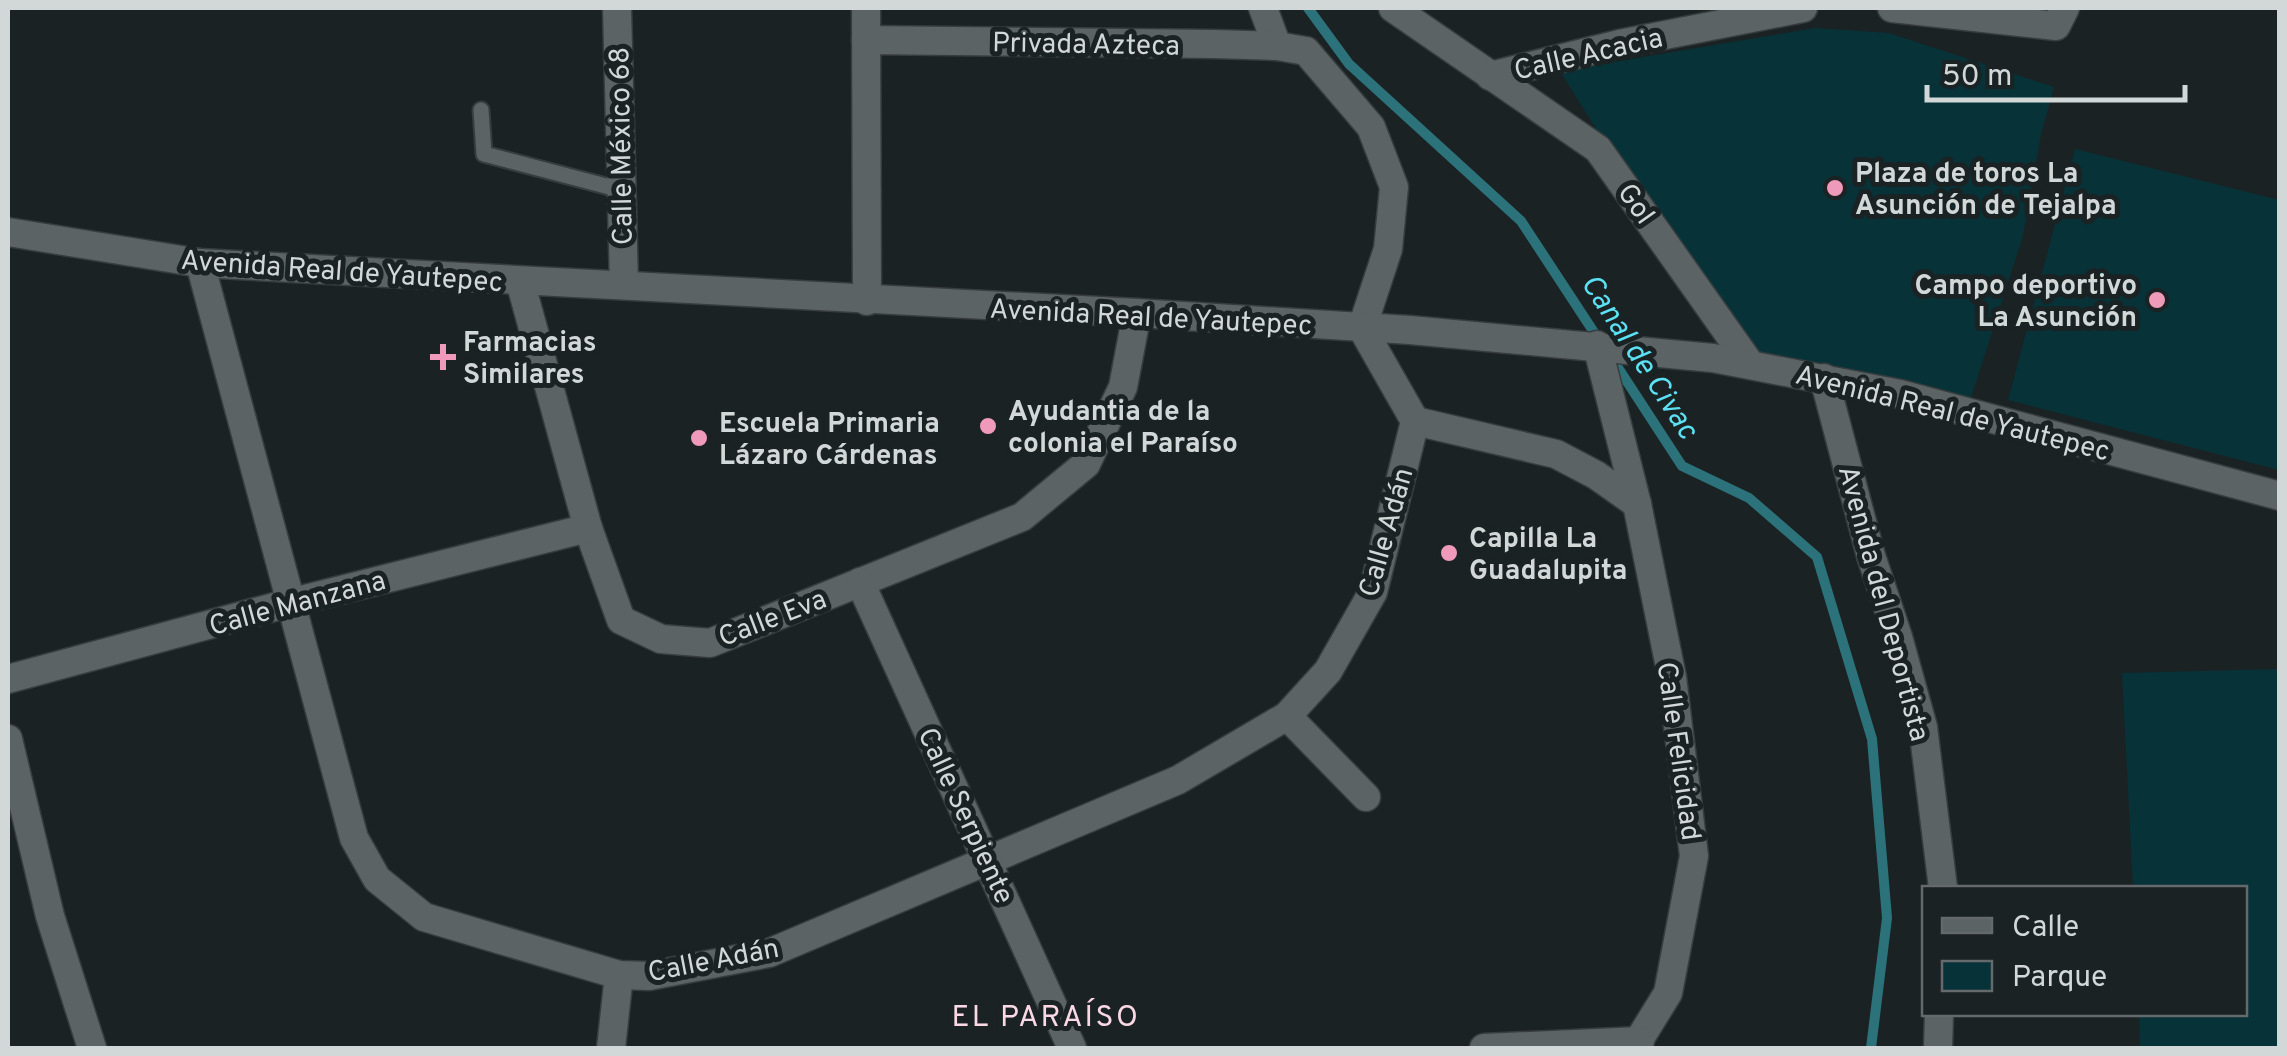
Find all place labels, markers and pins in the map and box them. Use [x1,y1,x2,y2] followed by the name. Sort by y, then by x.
[1855,157,2117,225] place label: Plaza de toros La Asunción de Tejalpa
[1824,177,1846,199] marker: Plaza de toros La Asunción de Tejalpa
[1914,269,2137,337] place label: Campo deportivo La Asunción
[2146,289,2168,311] marker: Campo deportivo La Asunción
[463,326,597,394] place label: Farmacias Similares
[432,346,454,368] marker: Farmacias Similares
[1008,395,1238,463] place label: Ayudantia de la colonia el Paraíso
[719,407,940,475] place label: Escuela Primaria Lázaro Cárdenas
[977,415,999,437] marker: Ayudantia de la colonia el Paraíso
[688,427,710,449] marker: Escuela Primaria Lázaro Cárdenas
[1469,522,1627,590] place label: Capilla La Guadalupita
[1438,542,1460,564] marker: Capilla La Guadalupita

